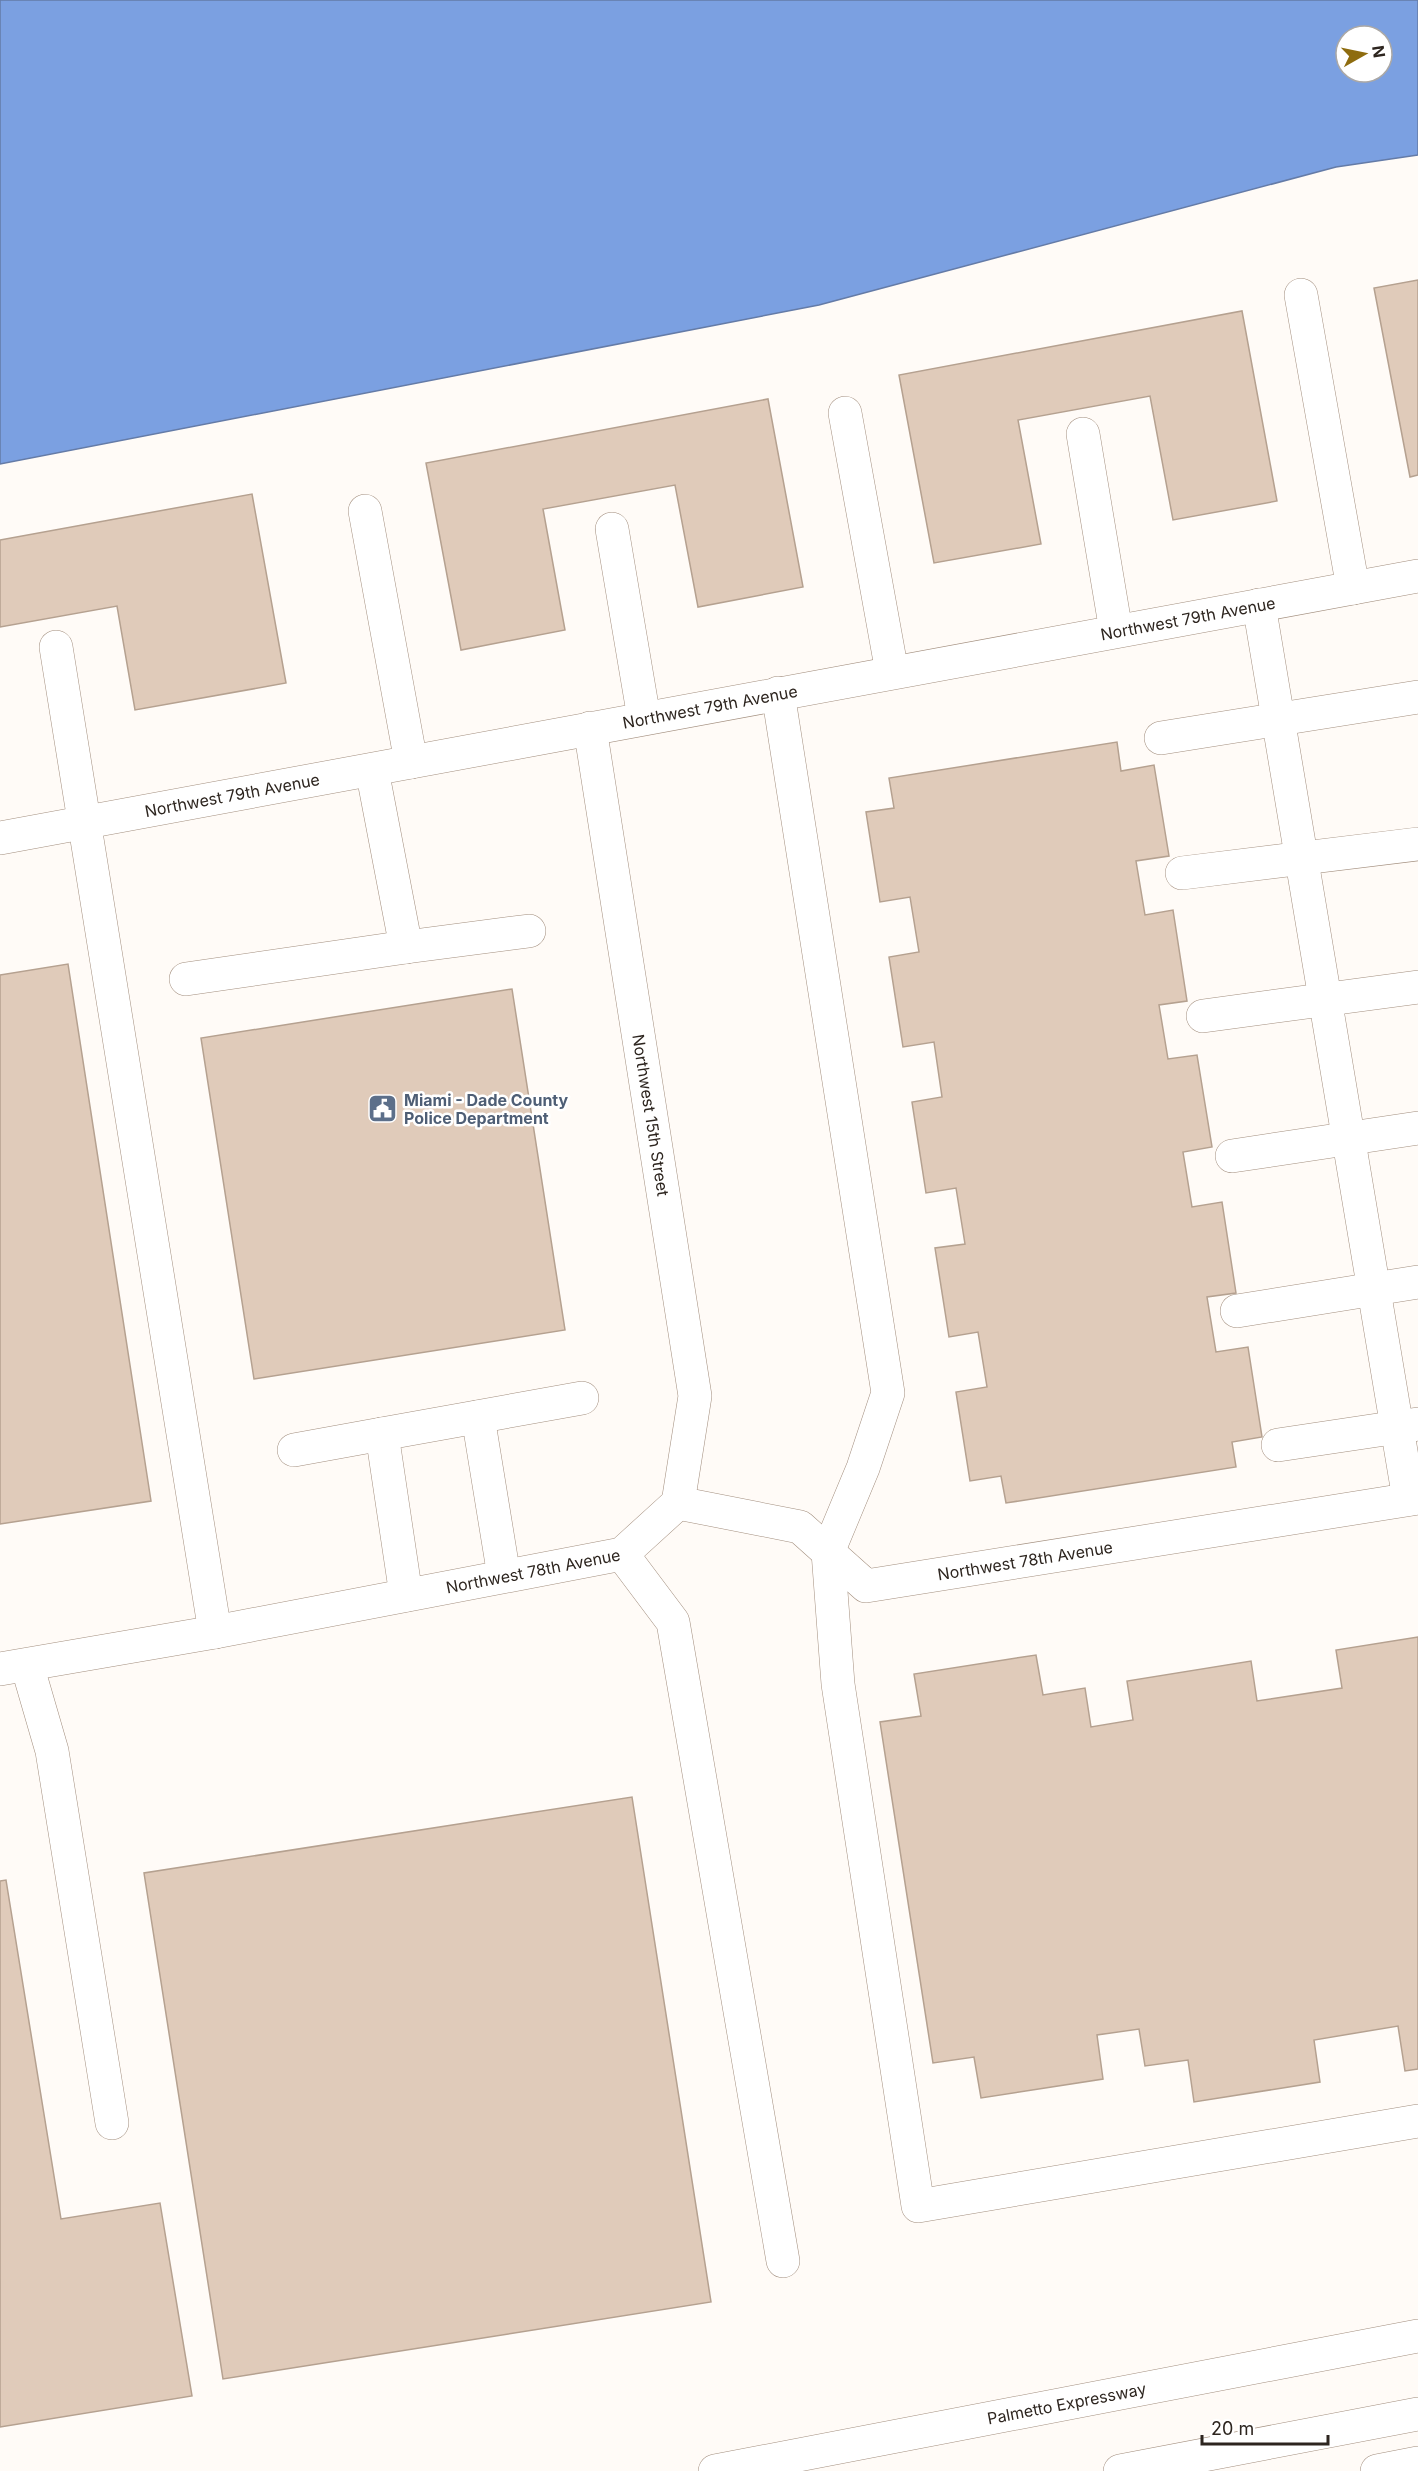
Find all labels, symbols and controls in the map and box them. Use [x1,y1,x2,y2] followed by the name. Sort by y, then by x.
[1334,24,1394,84] north arrow
[1368,44,1390,59] text: N
[1099,593,1277,644] street label: Northwest 79th Avenue
[621,681,799,733] street label: Northwest 79th Avenue
[143,769,321,821] street label: Northwest 79th Avenue
[628,1033,673,1198] street label: Northwest 15th Street
[404,1090,569,1128] place label: Miami - Dade County Police Department
[367,1093,399,1125] public building icon: Miami - Dade County Police Department
[936,1537,1114,1584] street label: Northwest 78th Avenue
[444,1545,622,1598] street label: Northwest 78th Avenue
[985,2378,1148,2429] street label: Palmetto Expressway
[1202,2408,1328,2446] scale bar
[1211,2418,1254,2439] text: 20 m

